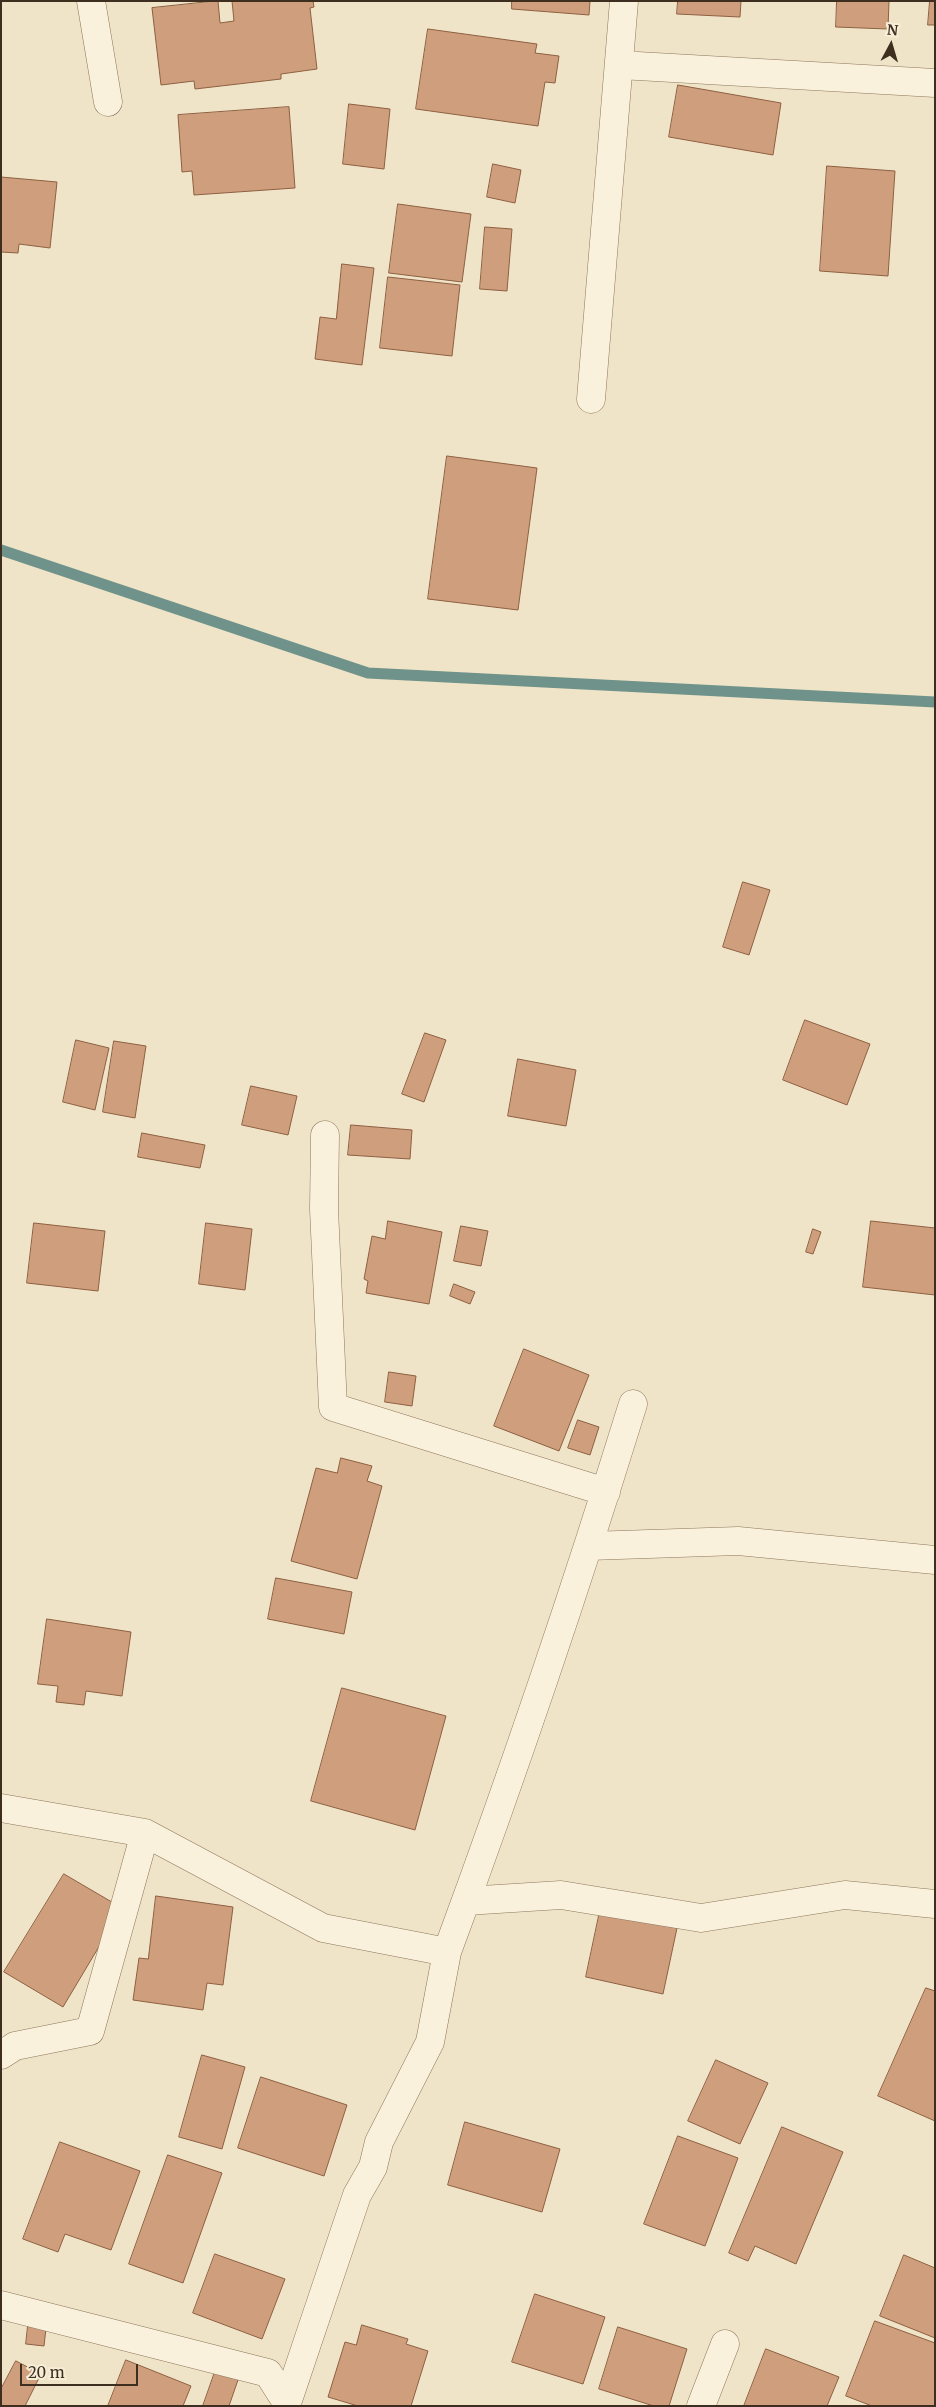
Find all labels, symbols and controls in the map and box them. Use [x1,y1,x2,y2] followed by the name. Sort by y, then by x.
[866,20,916,70] north arrow
[886,21,899,40] text: N
[22,2354,140,2386] scale bar
[28,2363,65,2382] text: 20 m

